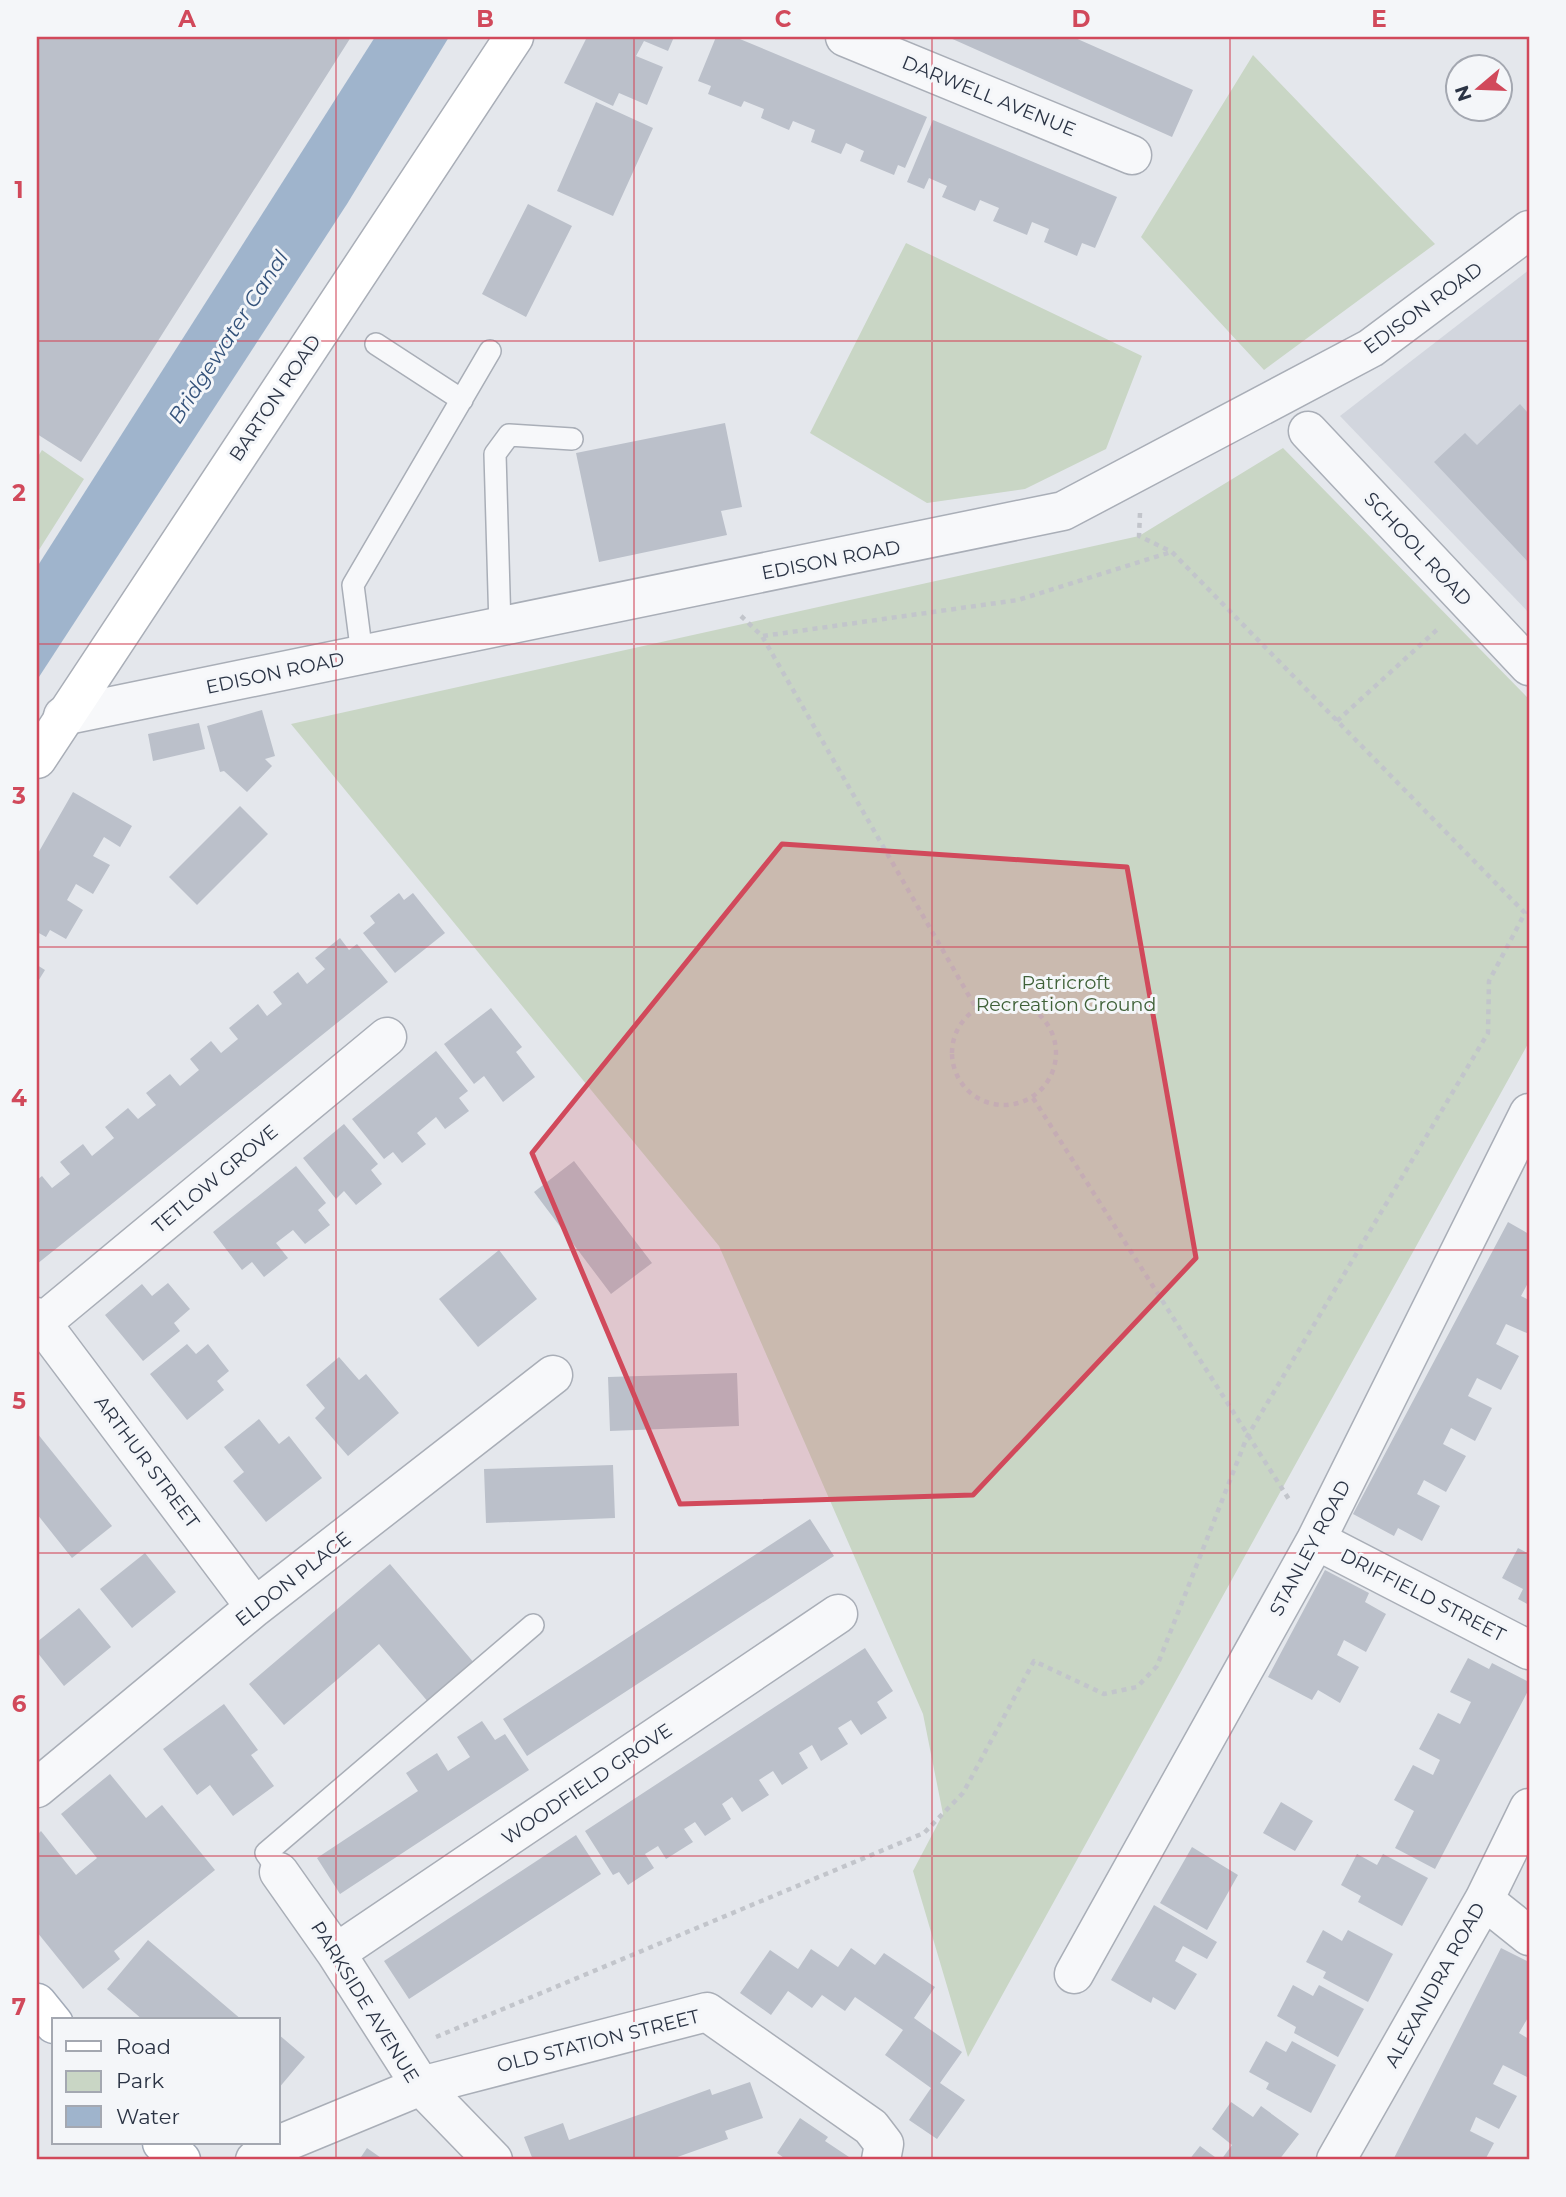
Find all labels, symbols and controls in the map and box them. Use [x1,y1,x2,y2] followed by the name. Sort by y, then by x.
[177,5,196,33] text: A
[476,5,494,33] text: B
[775,5,792,33] text: C
[1072,5,1091,33] text: D
[1371,5,1387,33] text: E
[899,51,1079,141] street label: DARWELL AVENUE
[1444,52,1514,122] north arrow
[1450,82,1477,104] text: N
[14,176,24,204] text: 1
[163,246,293,428] water label: Bridgewater Canal
[1359,257,1487,359] street label: EDISON ROAD
[224,331,326,465] street label: BARTON ROAD
[12,479,26,507] text: 2
[1359,487,1477,611] street label: SCHOOL ROAD
[760,535,902,585] street label: EDISON ROAD
[204,647,346,699] street label: EDISON ROAD
[11,782,26,810] text: 3
[976,971,1156,1016] park label: Patricroft Recreation Ground
[11,1084,27,1112] text: 4
[148,1120,282,1238] street label: TETLOW GROVE
[12,1387,26,1415] text: 5
[90,1391,204,1533] street label: ARTHUR STREET
[1265,1476,1355,1620] street label: STANLEY ROAD
[231,1527,355,1631] street label: ELDON PLACE
[1337,1543,1509,1647] street label: DRIFFIELD STREET
[12,1690,27,1718] text: 6
[498,1718,676,1850] street label: WOODFIELD GROVE
[1380,1898,1490,2072] street label: ALEXANDRA ROAD
[306,1917,424,2087] street label: PARKSIDE AVENUE
[12,1993,26,2021] text: 7
[494,2005,702,2077] street label: OLD STATION STREET
[52,2018,280,2144] legend
[116,2034,171,2059] text: Road
[116,2068,164,2093] text: Park
[116,2104,180,2129] text: Water

